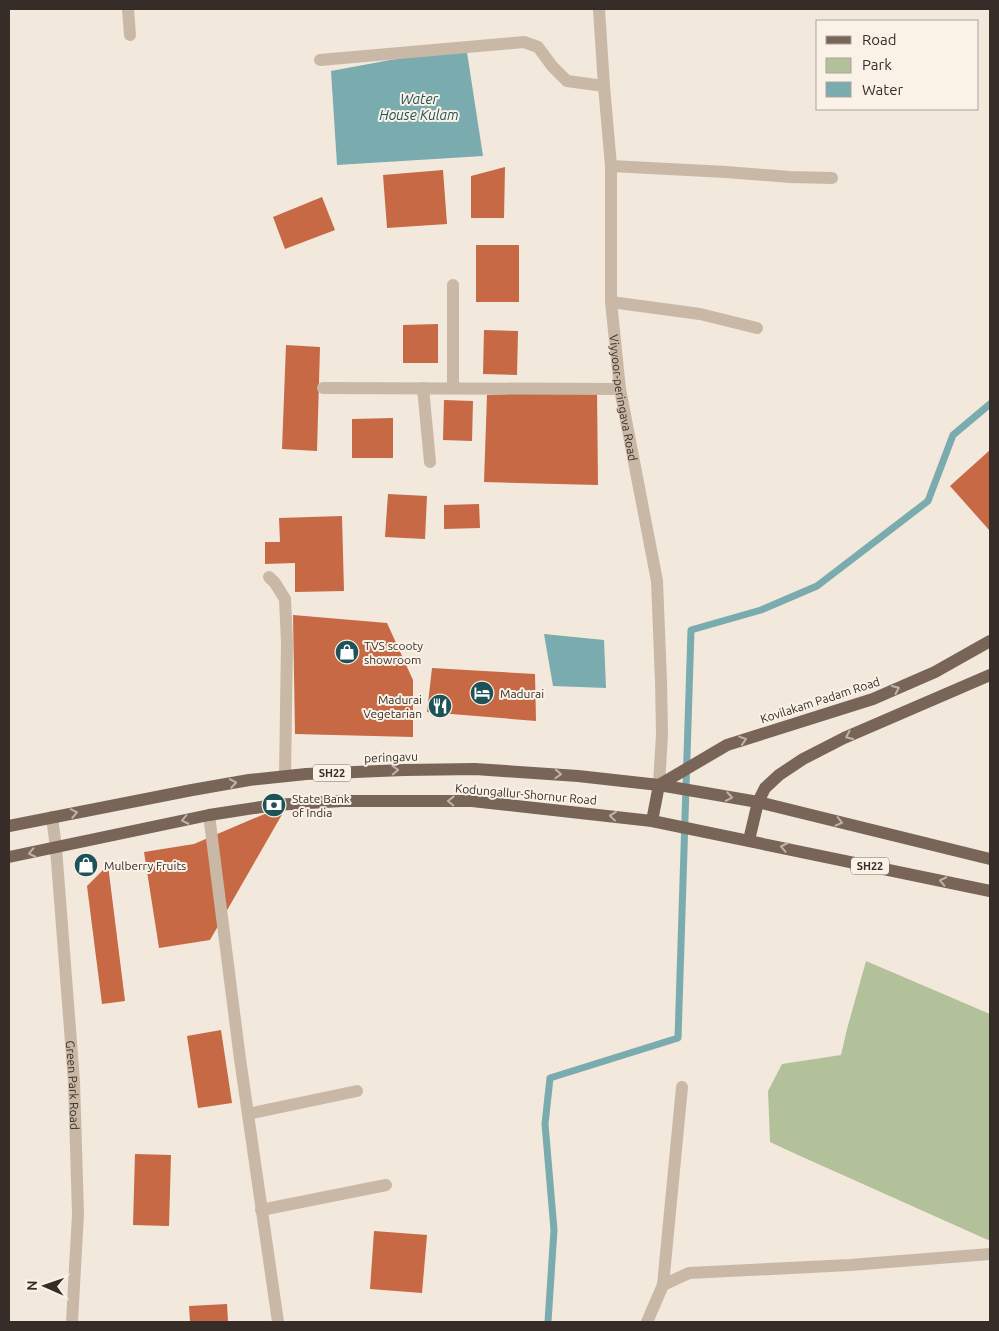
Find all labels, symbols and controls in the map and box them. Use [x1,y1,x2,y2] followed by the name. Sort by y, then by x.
[816,20,979,110] legend
[862,31,897,48] text: Road
[862,56,892,73] text: Park
[862,81,903,98] text: Water
[379,91,459,123] water label: Water House Kulam
[608,334,640,462] street label: Viyyoor-peringava Road
[334,639,360,665] shop icon: TVS scooty showroom
[364,639,423,666] place label: TVS scooty showroom
[759,675,881,725] street label: Kovilakam Padam Road
[469,680,495,706] hotel icon: Madurai
[891,684,900,695] one-way arrow
[500,687,544,700] place label: Madurai
[363,693,422,720] place label: Madurai Vegetarian
[427,693,453,719] restaurant icon: Madurai Vegetarian
[845,729,854,740] one-way arrow
[738,736,746,746] one-way arrow
[364,750,418,764] street label: peringavu
[313,764,351,781] road number: SH22
[392,765,399,775] one-way arrow
[554,769,562,780] one-way arrow
[229,778,238,788] one-way arrow
[455,781,597,807] street label: Kodungallur-Shornur Road
[261,792,287,818] bank icon: State Bank of India
[292,792,350,819] place label: State Bank of India
[725,792,733,802] one-way arrow
[447,795,455,806] one-way arrow
[69,808,78,819] one-way arrow
[608,811,616,822] one-way arrow
[181,814,189,825] one-way arrow
[835,816,844,827] one-way arrow
[779,842,788,853] one-way arrow
[28,847,37,857] one-way arrow
[73,852,99,878] shop icon: Mulberry Fruits
[851,858,889,874] road number: SH22
[104,859,186,872] place label: Mulberry Fruits
[938,876,947,887] one-way arrow
[64,1040,82,1130] street label: Green Park Road
[20,1261,70,1311] north arrow
[24,1280,40,1291] text: N

